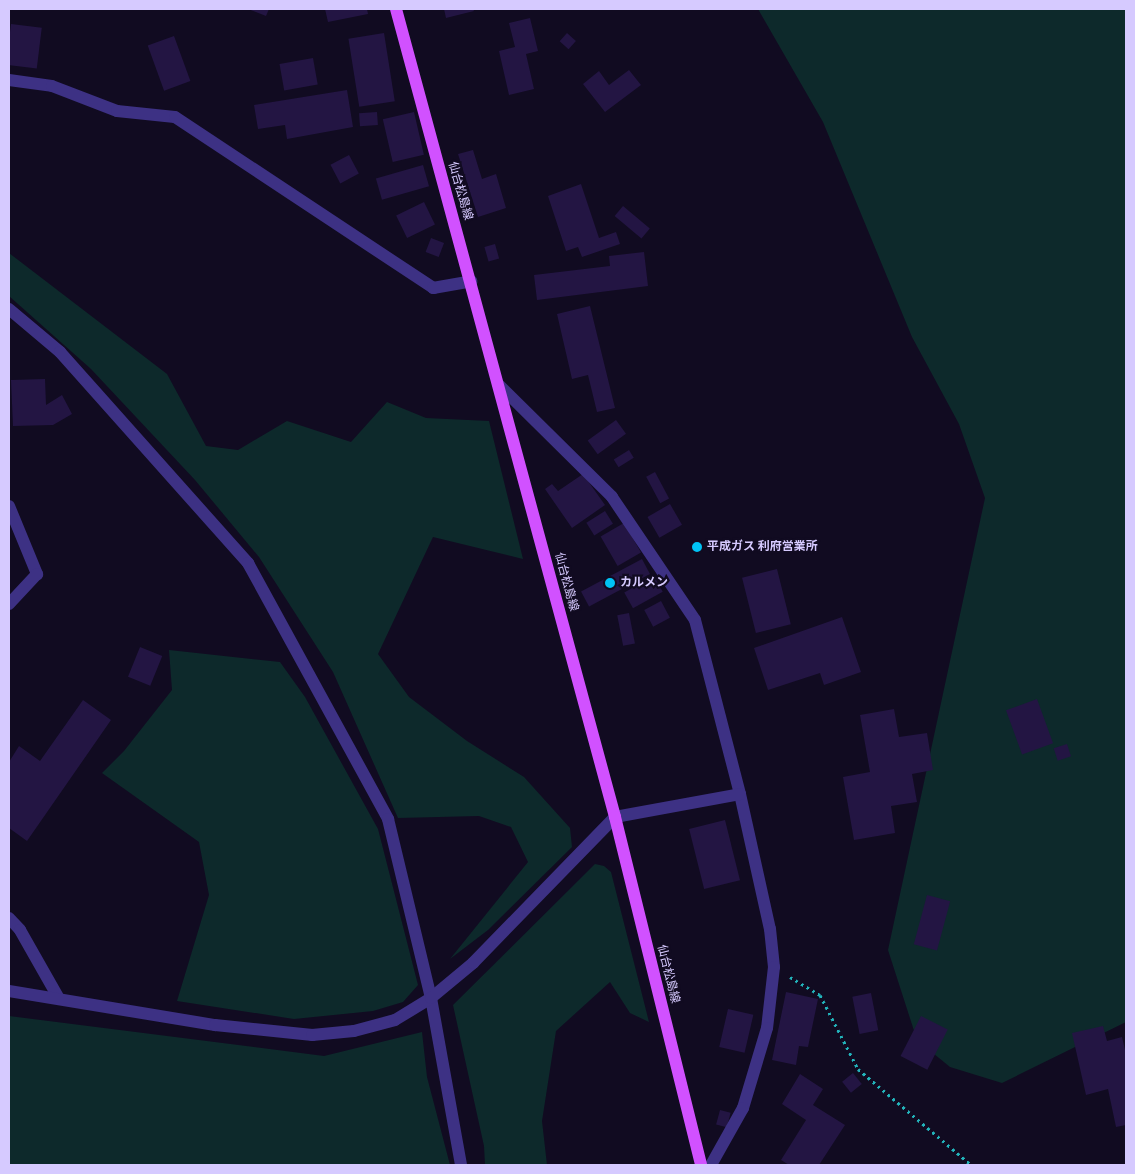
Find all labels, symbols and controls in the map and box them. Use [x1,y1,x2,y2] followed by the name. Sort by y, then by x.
[445,160,475,222] street label: 仙台松島線
[707,540,818,554] place label: 平成ガス 利府営業所
[691,541,703,553] marker: 平成ガス 利府営業所
[551,551,581,613] street label: 仙台松島線
[620,576,668,590] place label: カルメン
[604,577,616,589] marker: カルメン
[654,943,682,1005] street label: 仙台松島線

